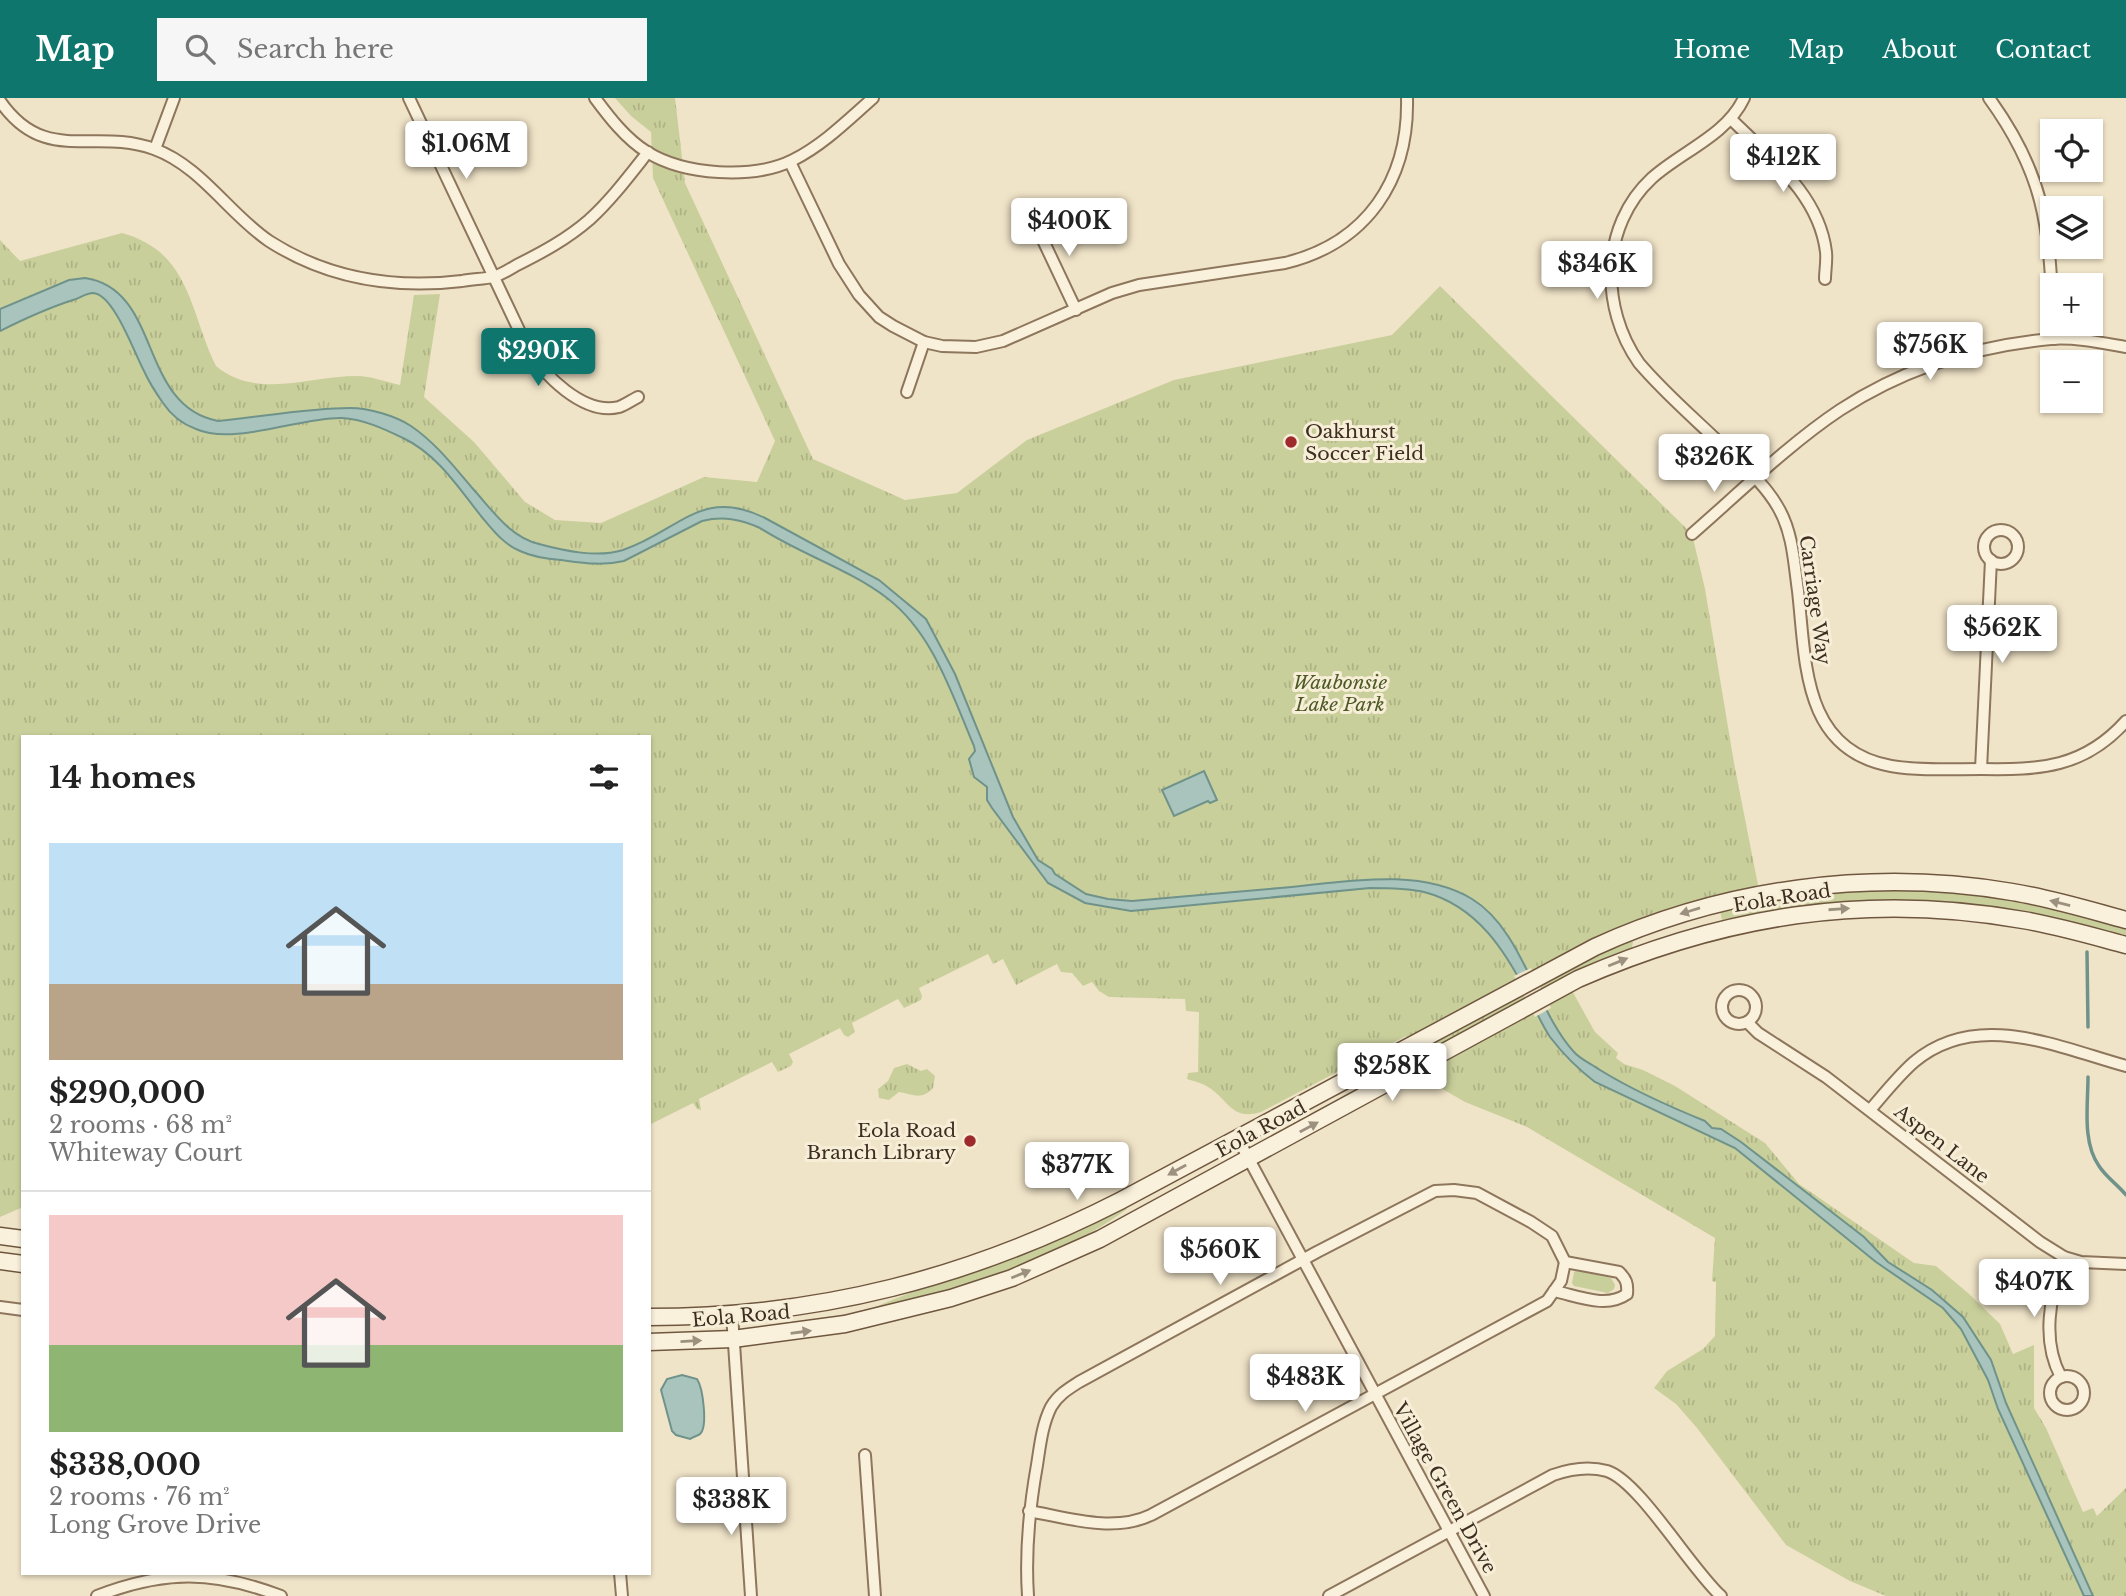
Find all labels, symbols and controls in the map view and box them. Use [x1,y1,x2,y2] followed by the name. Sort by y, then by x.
[157,18,647,81] search box
[35,29,115,70] text: Map
[181,30,219,68] icon: search
[237,33,394,65] text: Search here
[1674,35,1750,64] text: Home
[1788,35,1844,64] text: Map
[1882,35,1957,64] text: About
[1995,35,2091,64] text: Contact
[2040,119,2103,413] map controls
[2040,119,2103,182] button: locate
[409,122,523,181] pin: $1.06M
[421,130,511,158] text: $1.06M
[1734,134,1832,194] pin: $412K
[1746,143,1820,171] text: $412K
[2040,196,2103,259] button: layers
[1020,198,1118,258] pin: $400K
[1027,207,1111,235] text: $400K
[1548,242,1646,301] pin: $346K
[1557,250,1637,278] text: $346K
[2040,273,2103,336] button: +
[1881,322,1979,382] pin: $756K
[489,328,587,388] pin: $290K
[1893,331,1967,359] text: $756K
[497,337,579,365] text: $290K
[2040,350,2103,413] button: −
[1305,420,1424,465] place label: Oakhurst Soccer Field
[1283,434,1299,450] marker: Oakhurst Soccer Field
[1665,434,1763,494] pin: $326K
[1675,443,1753,471] text: $326K
[1795,534,1835,666] street label: Carriage Way
[1953,606,2051,665] pin: $562K
[1963,614,2041,642] text: $562K
[1293,671,1387,716] park label: Waubonsie Lake Park
[585,758,623,796] icon: filters
[49,759,196,796] text: 14 homes
[1731,879,1833,917] street label: Eola Road
[273,888,399,1014] icon: home
[2049,897,2071,908] one-way arrow
[1828,903,1850,914] one-way arrow
[1679,907,1700,917] one-way arrow
[1608,956,1629,967] one-way arrow
[1343,1044,1441,1103] pin: $258K
[1354,1052,1430,1080] text: $258K
[49,1074,205,1111] text: $290,000
[1212,1096,1310,1162] street label: Eola Road
[1889,1099,1994,1188] street label: Aspen Lane
[49,1111,232,1139] text: 2 rooms · 68 m²
[807,1119,956,1164] place label: Eola Road Branch Library
[1299,1121,1319,1133] one-way arrow
[962,1133,978,1149] marker: Eola Road Branch Library
[49,1139,243,1167] text: Whiteway Court
[1028,1142,1126,1202] pin: $377K
[1041,1151,1113,1179] text: $377K
[1167,1164,1187,1175] one-way arrow
[1171,1228,1269,1287] pin: $560K
[1180,1236,1260,1264] text: $560K
[273,1260,399,1386] icon: home
[1985,1260,2083,1319] pin: $407K
[1010,1268,1031,1279] one-way arrow
[1995,1268,2073,1296] text: $407K
[691,1300,791,1332] street label: Eola Road
[790,1326,812,1337] one-way arrow
[681,1336,703,1347] one-way arrow
[1256,1354,1354,1414] pin: $483K
[1266,1363,1344,1391] text: $483K
[1388,1398,1502,1577] street label: Village Green Drive
[49,1446,201,1483] text: $338,000
[682,1478,780,1537] pin: $338K
[49,1483,230,1511] text: 2 rooms · 76 m²
[692,1486,770,1514] text: $338K
[49,1511,261,1539] text: Long Grove Drive

